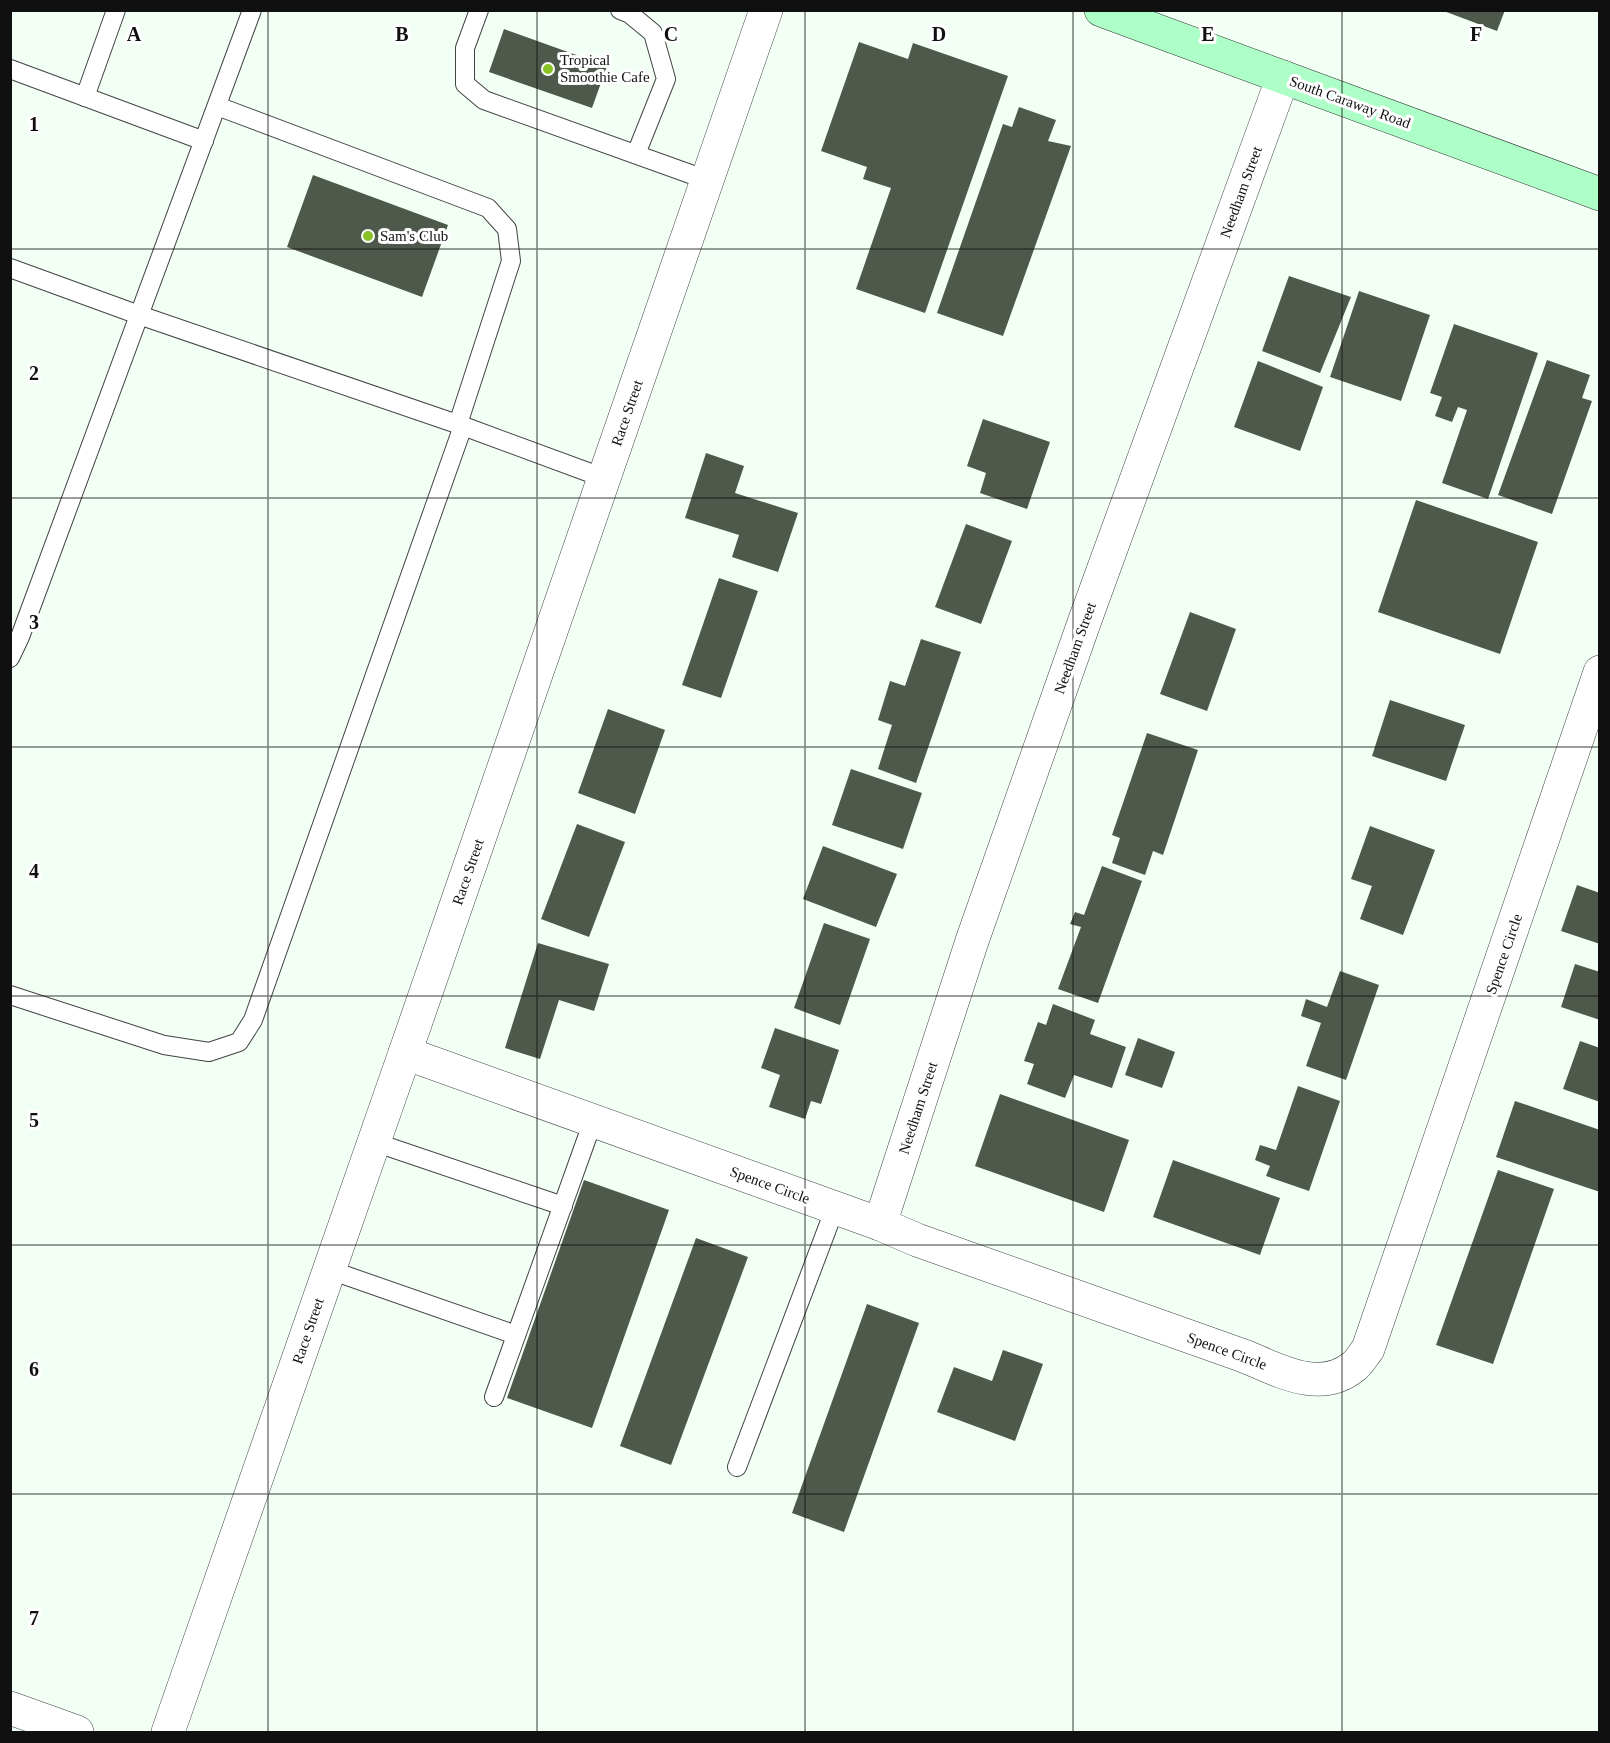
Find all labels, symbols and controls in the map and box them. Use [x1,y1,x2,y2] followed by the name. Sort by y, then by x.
[127,23,142,45] text: A
[395,23,409,45] text: B
[664,23,678,45] text: C
[932,23,946,45] text: D
[1201,23,1215,45] text: E
[1470,23,1482,45] text: F
[560,52,650,85] place label: Tropical Smoothie Cafe
[541,62,555,76] marker: Tropical Smoothie Cafe
[1287,73,1413,131] street label: South Caraway Road
[29,113,39,135] text: 1
[1217,143,1265,240] street label: Needham Street
[380,228,448,244] place label: Sam's Club
[361,229,375,243] marker: Sam's Club
[29,362,39,384] text: 2
[608,377,646,448] street label: Race Street
[1051,599,1099,696] street label: Needham Street
[29,611,39,633] text: 3
[449,836,487,907] street label: Race Street
[29,860,39,882] text: 4
[1483,911,1525,996] street label: Spence Circle
[896,1059,941,1156] street label: Needham Street
[29,1109,39,1131] text: 5
[728,1163,812,1207] street label: Spence Circle
[289,1295,327,1366] street label: Race Street
[1185,1329,1269,1373] street label: Spence Circle
[29,1358,39,1380] text: 6
[29,1607,39,1629] text: 7

